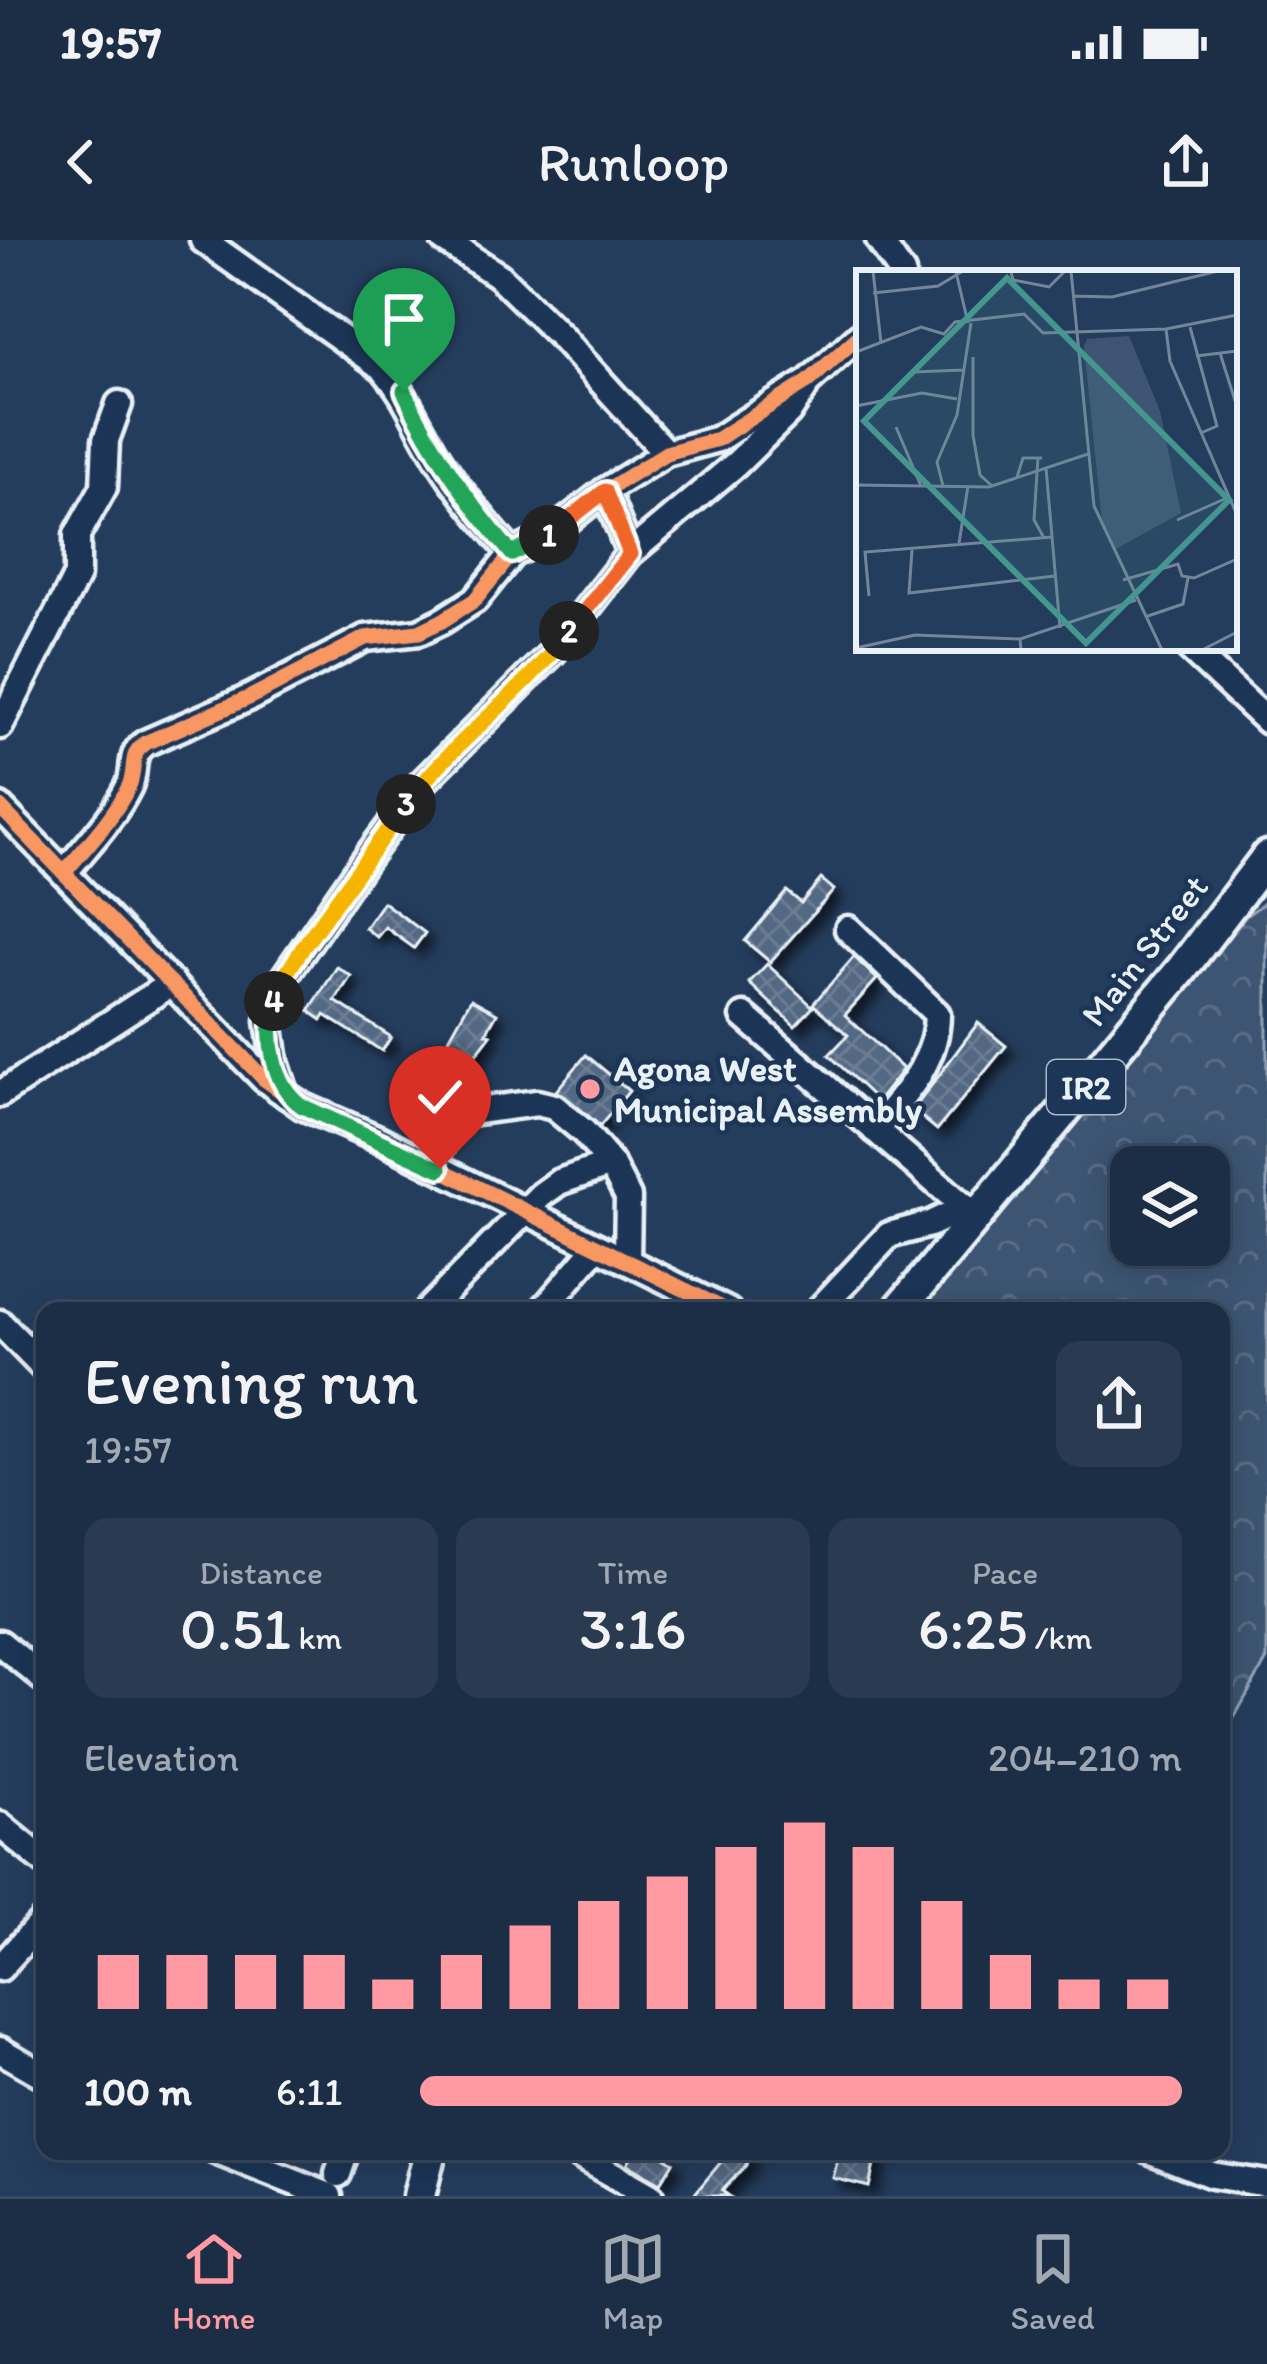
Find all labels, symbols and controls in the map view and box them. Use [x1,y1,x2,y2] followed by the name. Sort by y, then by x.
[60,15,161,69] text: 19:57
[48,129,114,195] icon: back
[1153,129,1219,195] icon: share
[538,130,729,195] text: Runloop
[353,268,455,391] pin
[856,270,1237,651] inset map
[371,286,437,352] icon: arrive
[519,505,579,565] pin: 1
[541,515,557,554] text: 1
[539,601,599,661] pin: 2
[560,611,578,650] text: 2
[376,774,436,834] pin: 3
[397,784,415,823] text: 3
[1072,866,1217,1035] street label: Main Street
[244,971,304,1031] pin: 4
[264,981,284,1020] text: 4
[389,1046,491,1169] pin
[614,1047,922,1131] place label: Agona West Municipal Assembly
[1047,1060,1125,1114] road number: IR2
[407,1064,473,1130] icon: check
[577,1076,603,1102] marker: Agona West Municipal Assembly
[1110,1146,1230,1266] map controls
[1110,1146,1230,1266] button: layers
[84,1341,419,1421] text: Evening run
[1056,1341,1182,1467] button: share
[84,1426,172,1473] text: 19:57
[199,1553,323,1592] text: Distance
[598,1553,668,1592] text: Time
[972,1553,1038,1592] text: Pace
[180,1592,291,1664] text: 0.51
[580,1592,686,1664] text: 3:16
[918,1592,1027,1664] text: 6:25
[291,1618,342,1657] text: km
[1027,1618,1092,1657] text: /km
[84,1734,239,1781] text: Elevation
[988,1734,1182,1781] text: 204–210 m
[84,2068,192,2115] text: 100 m
[276,2068,342,2115] text: 6:11
[172,2226,255,2337] tab: Home
[600,2226,666,2337] tab: Map
[1011,2226,1095,2337] tab: Saved

